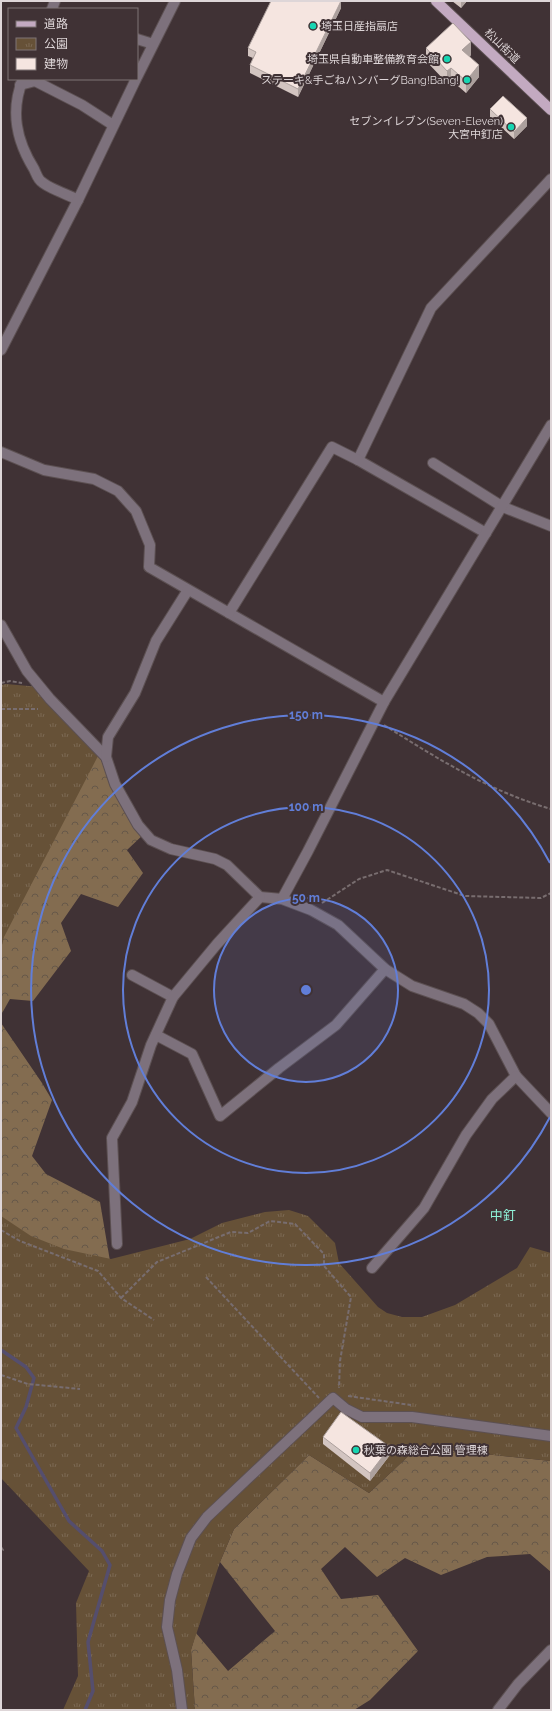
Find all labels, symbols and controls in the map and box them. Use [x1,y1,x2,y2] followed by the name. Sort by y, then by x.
[8,8,138,80] legend
[44,17,68,31] text: 道路
[321,20,398,33] place label: 埼玉日産指扇店
[308,21,318,31] marker: 埼玉日産指扇店
[482,26,522,66] street label: 松山街道
[44,37,68,51] text: 公園
[307,53,439,66] place label: 埼玉県自動車整備教育会館
[442,54,452,64] marker: 埼玉県自動車整備教育会館
[44,57,68,71] text: 建物
[261,74,459,87] place label: ステーキ&手ごねハンバーグBang!Bang!
[462,75,472,85] marker: ステーキ&手ごねハンバーグBang!Bang!
[349,115,503,141] place label: セブンイレブン(Seven-Eleven) 大宮中釘店
[506,122,516,132] marker: セブンイレブン(Seven-Eleven) 大宮中釘店
[289,708,323,722] text: 150 m
[289,800,323,814] text: 100 m
[292,891,320,905] text: 50 m
[299,983,313,997] centre of rings
[490,1208,516,1223] district label: 中釘
[364,1444,488,1457] place label: 秋葉の森総合公園 管理棟
[351,1445,361,1455] marker: 秋葉の森総合公園 管理棟

